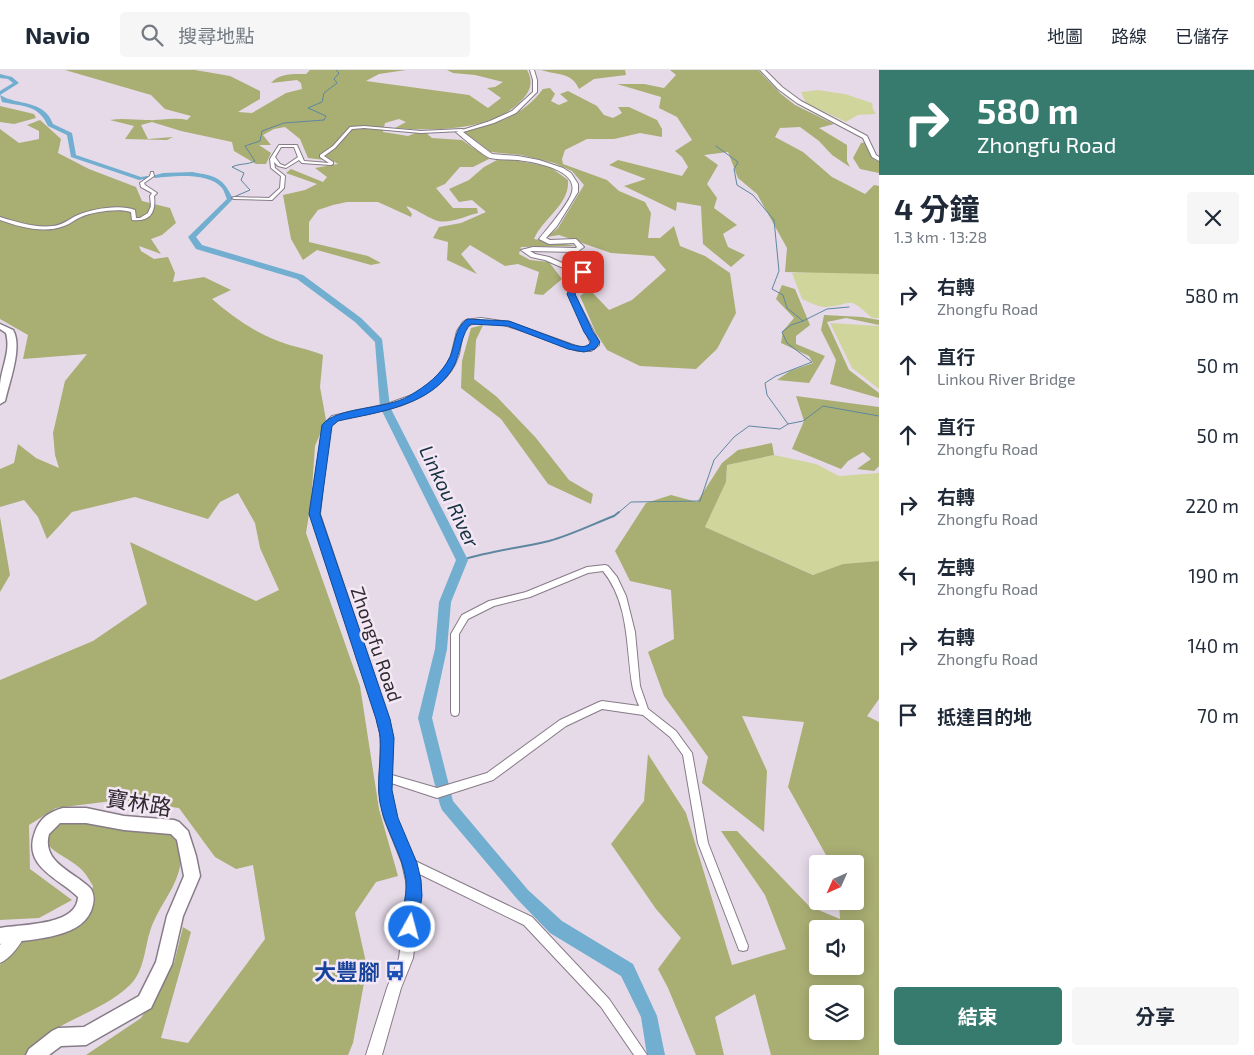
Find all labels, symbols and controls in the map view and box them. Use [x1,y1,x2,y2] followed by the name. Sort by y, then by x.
[120,12,470,57] search box
[25,20,90,49] text: Navio
[138,21,166,49] icon: search
[178,24,254,47] text: 搜尋地點
[1047,25,1083,47] text: 地圖
[1111,25,1147,47] text: 路線
[1175,25,1229,47] text: 已儲存
[977,89,1079,131] text: 580 m
[894,90,959,155] icon: right
[977,131,1116,157] text: Zhongfu Road
[894,190,980,226] text: 4 分鐘
[1187,192,1239,244] button: close
[894,227,987,246] text: 1.3 km · 13:28
[562,251,604,293] pin
[569,258,597,286] icon: arrive
[937,275,975,298] text: 右轉
[894,281,922,309] icon: right
[1185,284,1239,307] text: 580 m
[937,299,1038,318] text: Zhongfu Road
[937,345,975,368] text: 直行
[894,351,922,379] icon: ahead
[1196,354,1239,377] text: 50 m
[937,369,1076,388] text: Linkou River Bridge
[937,415,975,438] text: 直行
[894,421,922,449] icon: ahead
[1196,424,1239,447] text: 50 m
[937,439,1038,458] text: Zhongfu Road
[415,441,485,552] water label: Linkou River
[937,485,975,508] text: 右轉
[894,491,922,519] icon: right
[1185,494,1239,517] text: 220 m
[937,509,1038,528] text: Zhongfu Road
[937,555,975,578] text: 左轉
[894,561,922,589] icon: left
[1188,564,1239,587] text: 190 m
[937,579,1038,598] text: Zhongfu Road
[347,583,407,705] street label: Zhongfu Road
[937,625,975,648] text: 右轉
[894,631,922,659] icon: right
[1187,634,1239,657] text: 140 m
[937,649,1038,668] text: Zhongfu Road
[894,701,922,729] icon: arrive
[1197,704,1239,727] text: 70 m
[937,705,1032,728] text: 抵達目的地
[104,784,174,820] street label: 寶林路
[809,855,864,910] north arrow
[809,855,864,1040] map controls
[383,900,435,952] position arrow
[809,920,864,975] button: sound
[314,958,380,984] place label: 大豐腳
[384,960,406,982] bus stop icon: 大豐腳
[809,985,864,1040] button: layers
[894,987,1062,1045] button: 結束
[1072,987,1239,1045] button: 分享

